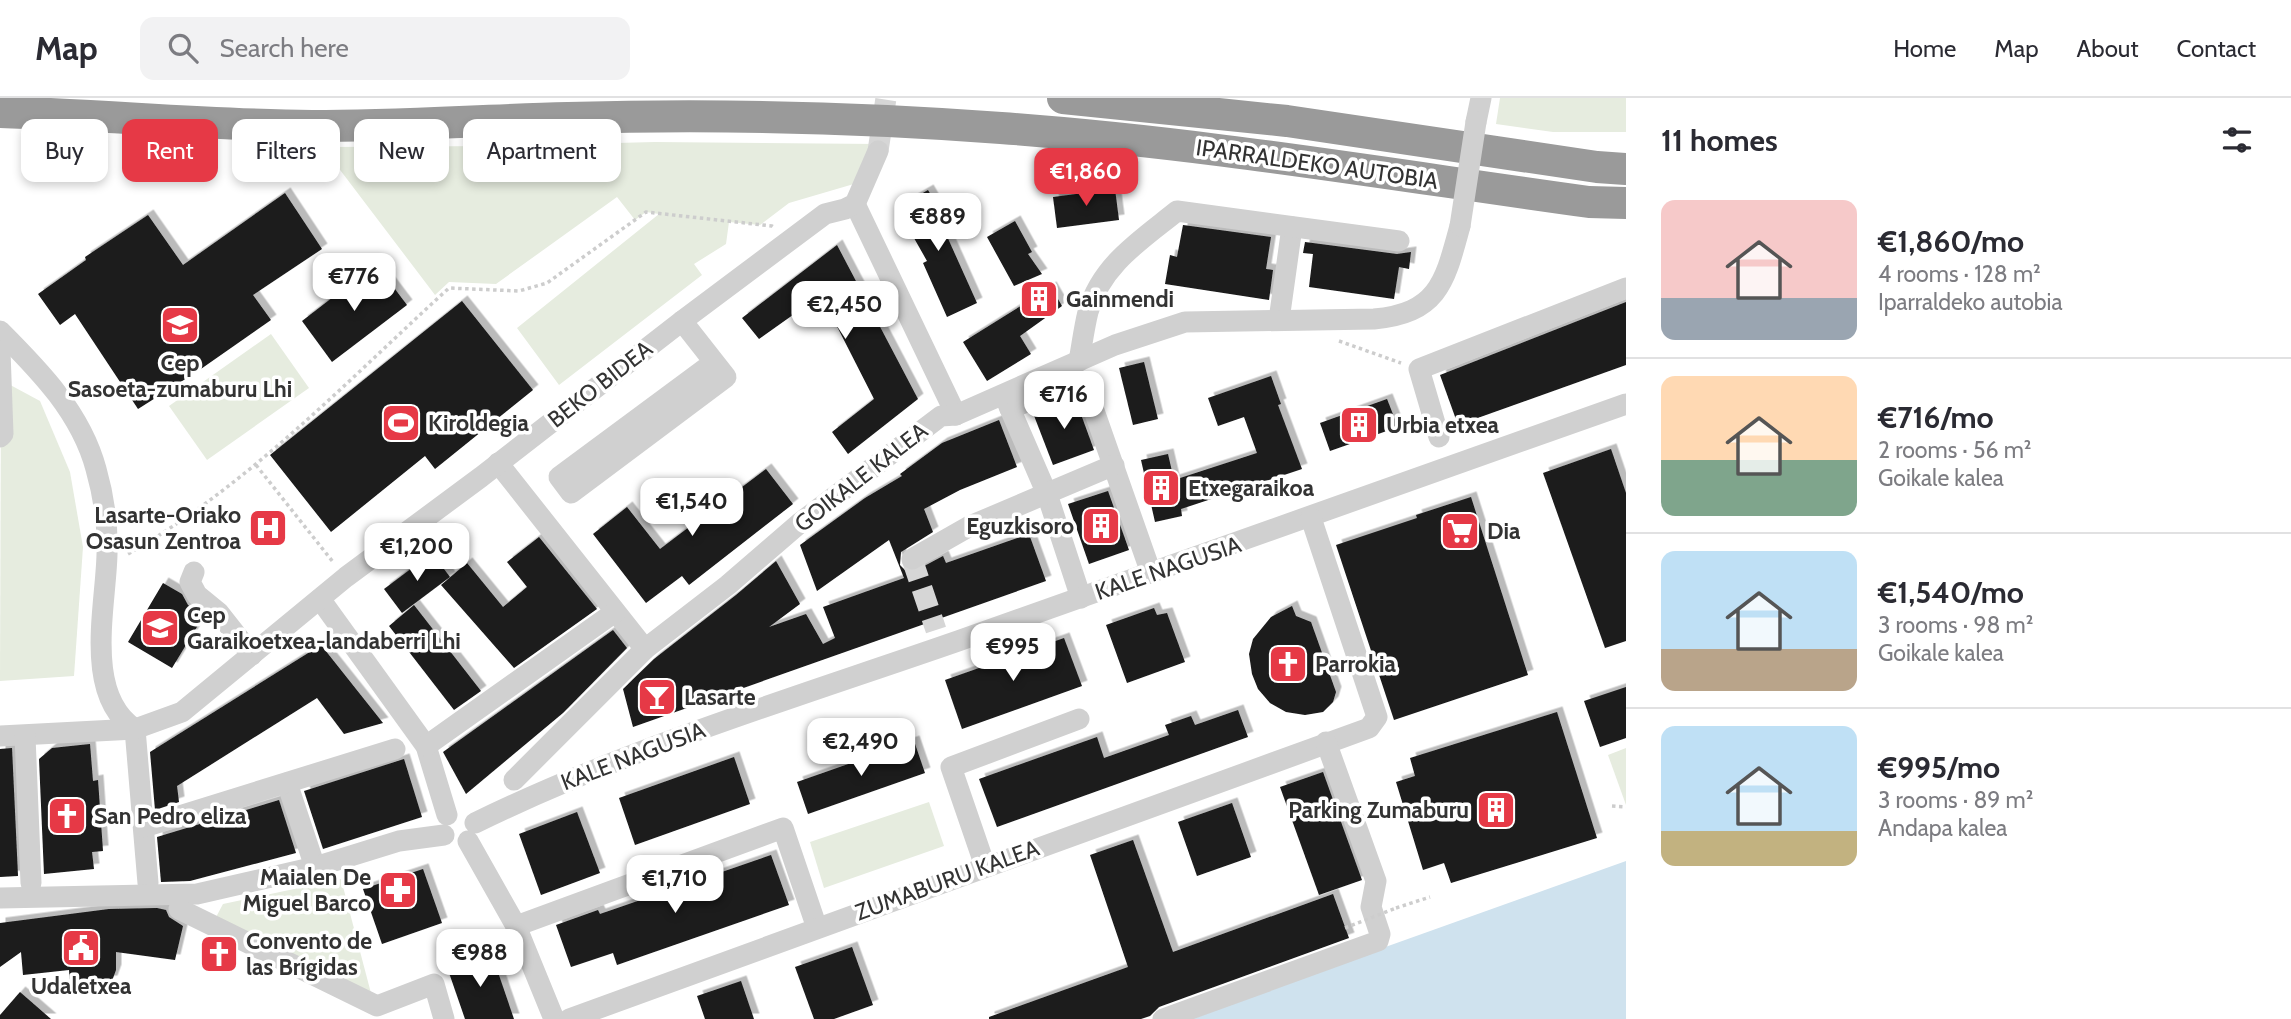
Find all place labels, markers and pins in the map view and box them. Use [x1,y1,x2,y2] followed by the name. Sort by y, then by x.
[1029,148,1143,208] pin: €1,860
[897,194,979,253] pin: €889
[313,254,395,313] pin: €776
[1018,278,1060,320] building icon: Gainmendi
[788,282,902,341] pin: €2,450
[1066,285,1174,313] place label: Gainmendi
[159,304,201,346] school or university icon: Cep Sasoeta-zumaburu Lhi
[68,349,292,403] place label: Cep Sasoeta-zumaburu Lhi
[1023,372,1105,431] pin: €716
[380,402,422,444] sports icon: Kiroldegia
[1338,404,1380,446] building icon: Urbia etxea
[428,409,530,437] place label: Kiroldegia
[1386,411,1500,439] place label: Urbia etxea
[1140,467,1182,509] building icon: Etxegaraikoa
[1188,474,1315,502] place label: Etxegaraikoa
[635,478,749,538] pin: €1,540
[86,501,242,555] place label: Lasarte-Oriako Osasun Zentroa
[1080,505,1122,547] building icon: Eguzkisoro
[247,507,289,549] hospital icon: Lasarte-Oriako Osasun Zentroa
[1439,510,1481,552] supermarket icon: Dia
[966,512,1074,540] place label: Eguzkisoro
[1487,517,1521,545] place label: Dia
[360,524,474,583] pin: €1,200
[187,601,461,655] place label: Cep Garaikoetxea-landaberri Lhi
[139,607,181,649] school or university icon: Cep Garaikoetxea-landaberri Lhi
[972,624,1054,683] pin: €995
[1267,643,1309,685] church icon: Parrokia
[1315,650,1397,678] place label: Parrokia
[636,676,678,718] bar icon: Lasarte
[684,683,756,711] place label: Lasarte
[804,718,918,778] pin: €2,490
[1475,789,1517,831] building icon: Parking Zumaburu
[46,795,88,837] church icon: San Pedro eliza
[1288,796,1469,824] place label: Parking Zumaburu
[94,802,247,830] place label: San Pedro eliza
[618,856,732,915] pin: €1,710
[243,863,371,917] place label: Maialen De Miguel Barco
[377,869,419,911] pharmacy icon: Maialen De Miguel Barco
[60,927,102,969] public building icon: Udaletxea
[246,927,372,981] place label: Convento de las Brígidas
[439,930,521,989] pin: €988
[198,933,240,975] church icon: Convento de las Brígidas
[31,972,132,1000] place label: Udaletxea

